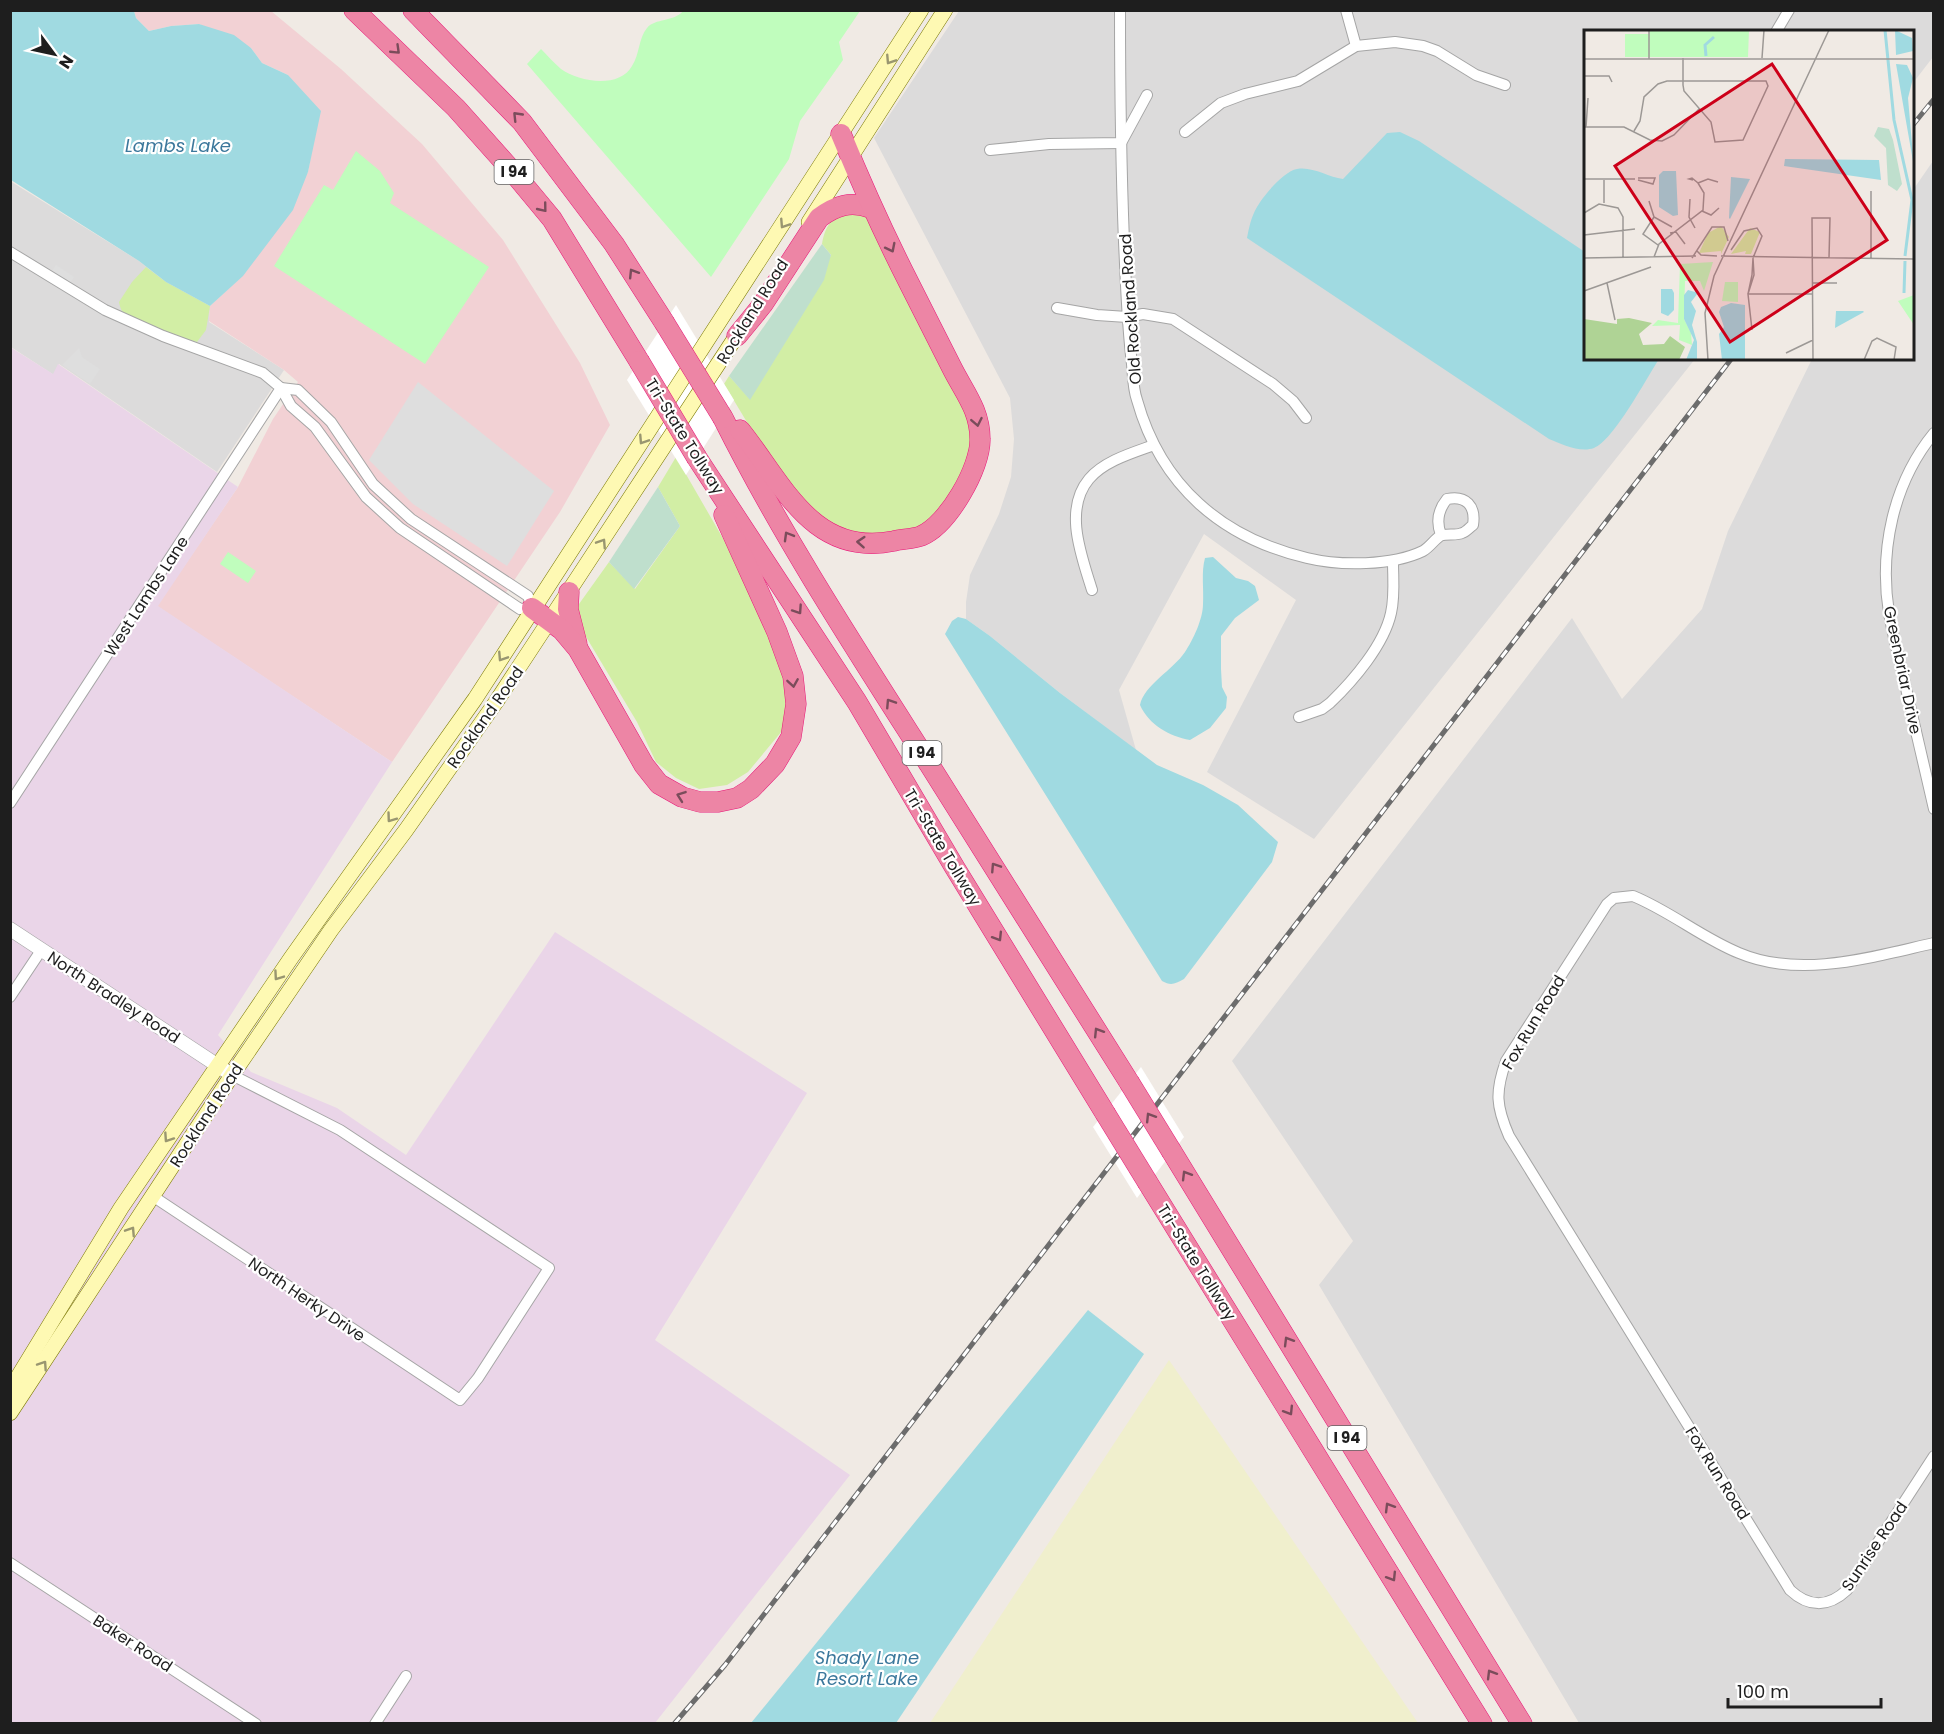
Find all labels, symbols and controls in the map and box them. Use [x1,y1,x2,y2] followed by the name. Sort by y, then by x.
[24,24,84,84] north arrow
[1584,30,1914,360] inset map
[389,43,400,54] one-way arrow
[53,51,79,73] text: N
[886,53,897,64] one-way arrow
[513,113,524,123] one-way arrow
[125,133,231,158] water label: Lambs Lake
[494,160,534,184] road number: I 94
[536,202,547,213] one-way arrow
[780,218,792,228] one-way arrow
[1114,233,1147,385] street label: Old Rockland Road
[884,242,896,253] one-way arrow
[711,254,794,368] street label: Rockland Road
[628,269,640,279] one-way arrow
[640,374,730,499] street label: Tri-State Tollway
[971,418,983,427] one-way arrow
[639,433,650,444] one-way arrow
[99,531,194,661] street label: West Lambs Lane
[784,532,795,542] one-way arrow
[856,536,865,549] one-way arrow
[594,539,606,549] one-way arrow
[791,603,802,614] one-way arrow
[1878,604,1927,736] street label: Greenbriar Drive
[498,651,509,662] one-way arrow
[442,662,529,773] street label: Rockland Road
[786,677,799,687] one-way arrow
[886,698,897,709] one-way arrow
[902,741,942,765] road number: I 94
[898,784,987,910] street label: Tri-State Tollway
[676,790,687,803] one-way arrow
[387,811,398,822] one-way arrow
[990,863,1002,873] one-way arrow
[991,931,1003,941] one-way arrow
[43,946,185,1049] street label: North Bradley Road
[274,970,285,981] one-way arrow
[1496,971,1571,1074] street label: Fox Run Road
[1093,1028,1105,1038] one-way arrow
[164,1059,249,1172] street label: Rockland Road
[1146,1113,1158,1123] one-way arrow
[164,1131,175,1142] one-way arrow
[1181,1171,1193,1181] one-way arrow
[1152,1200,1242,1325] street label: Tri-State Tollway
[124,1227,135,1238] one-way arrow
[244,1252,370,1347] street label: North Herky Drive
[1283,1337,1295,1347] one-way arrow
[36,1360,47,1371] one-way arrow
[1282,1405,1294,1415] one-way arrow
[1680,1422,1756,1524] street label: Fox Run Road
[1328,1426,1366,1450] road number: I 94
[1836,1497,1913,1596] street label: Sunrise Road
[1385,1503,1397,1513] one-way arrow
[1384,1571,1396,1581] one-way arrow
[88,1609,177,1678] street label: Baker Road
[815,1645,919,1691] water label: Shady Lane Resort Lake
[1487,1670,1499,1680] one-way arrow
[1728,1671,1881,1709] scale bar
[1737,1679,1789,1704] text: 100 m

